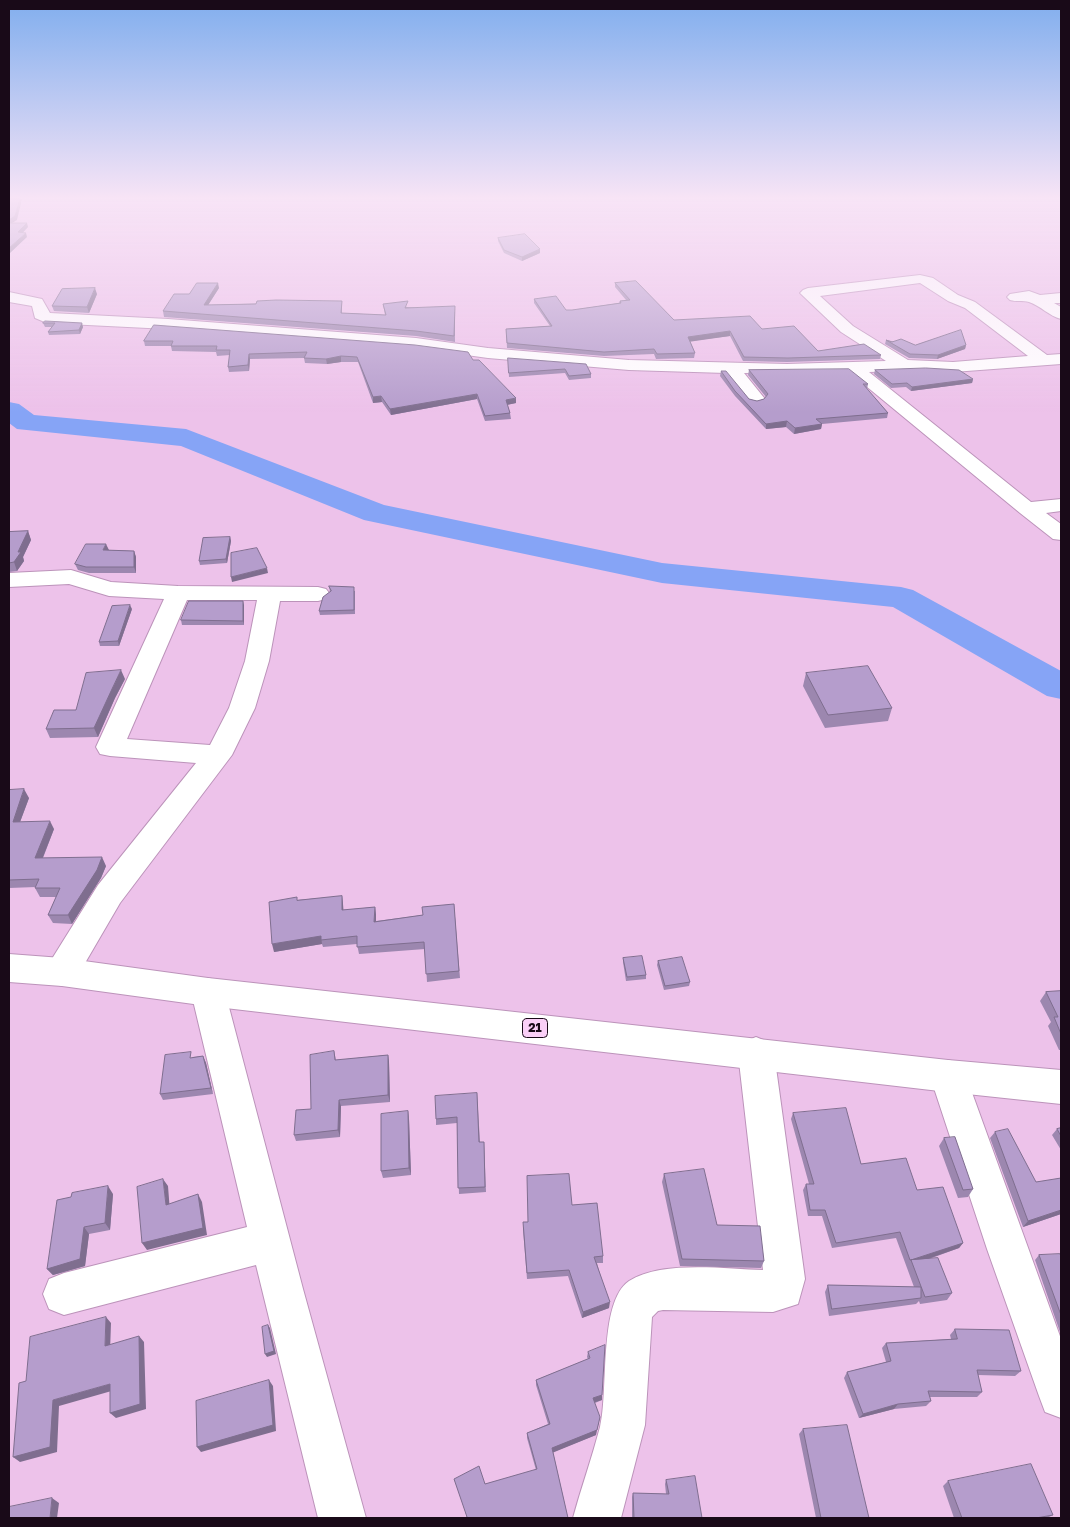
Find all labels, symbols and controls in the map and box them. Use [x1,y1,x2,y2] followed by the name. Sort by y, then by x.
[522,1018,548,1038] road number: 21

